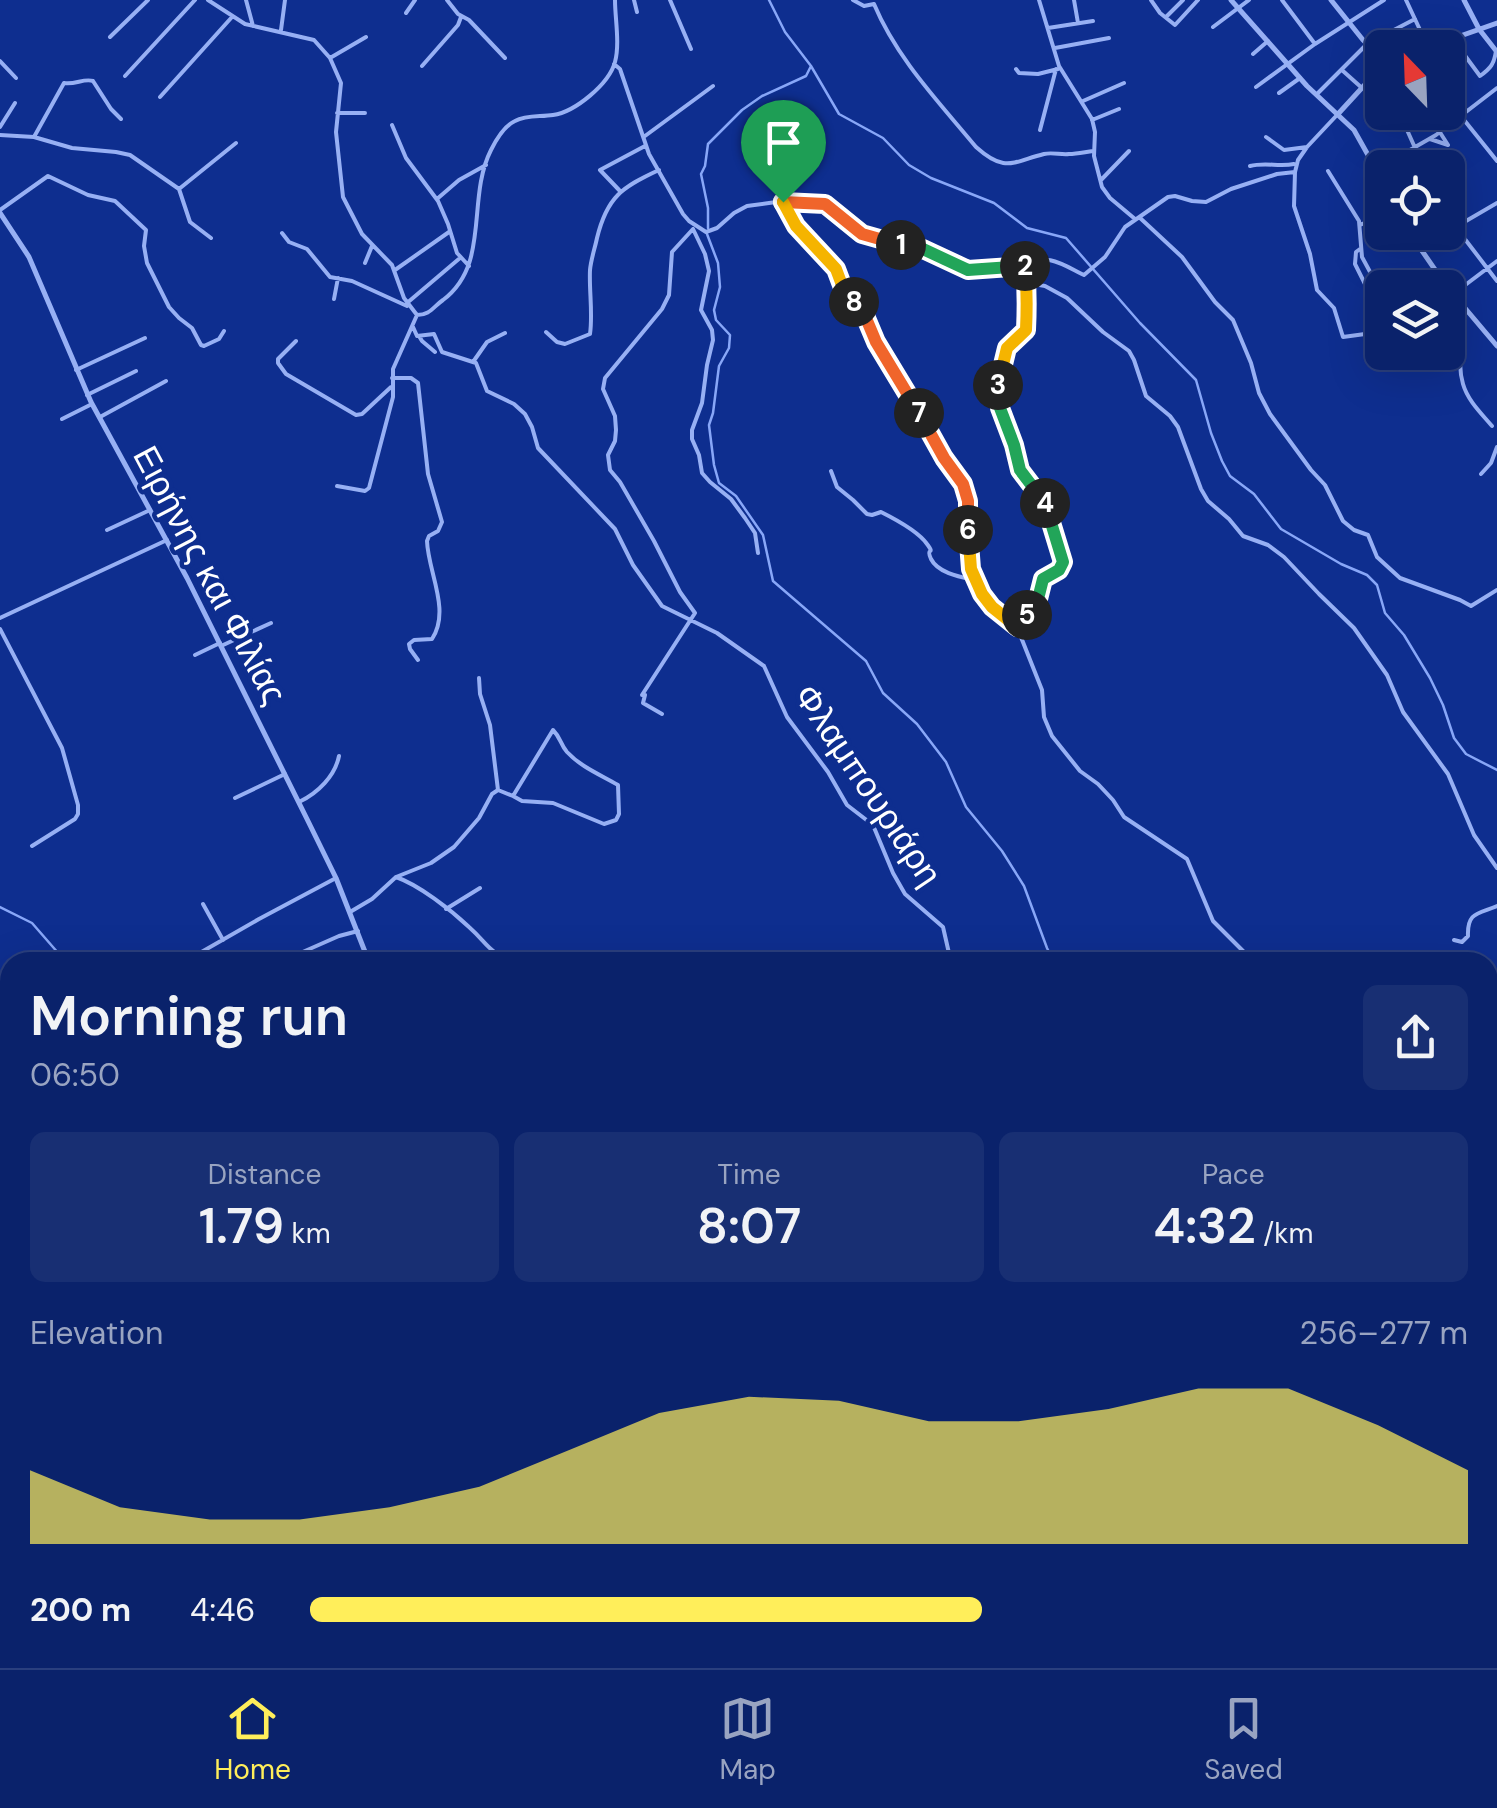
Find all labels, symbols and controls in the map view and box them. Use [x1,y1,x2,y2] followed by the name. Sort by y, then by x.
[1365,30,1465,130] north arrow
[1365,30,1465,370] map controls
[741,100,826,203] pin
[756,115,811,170] icon: arrive
[1365,150,1465,250] button: locate
[876,220,926,270] pin: 1
[896,226,906,263] text: 1
[1000,241,1050,291] pin: 2
[1017,247,1033,284] text: 2
[1365,270,1465,370] button: layers
[829,277,879,327] pin: 8
[845,283,863,320] text: 8
[973,360,1023,410] pin: 3
[990,366,1006,403] text: 3
[894,388,944,438] pin: 7
[911,394,927,431] text: 7
[123,438,297,712] street label: Ειρήνης και Φιλίας
[1020,478,1070,528] pin: 4
[1036,484,1054,521] text: 4
[943,505,993,555] pin: 6
[959,511,977,548] text: 6
[1002,590,1052,640] pin: 5
[1018,596,1036,633] text: 5
[784,675,952,895] street label: Φλαμπουριάρη
[30,980,348,1052] text: Morning run
[1363,985,1468,1090] button: share
[30,1054,120,1096] text: 06:50
[208,1156,321,1193] text: Distance
[717,1156,781,1193] text: Time
[1202,1156,1265,1193] text: Pace
[199,1193,284,1259] text: 1.79
[697,1193,801,1259] text: 8:07
[1153,1193,1256,1259] text: 4:32
[284,1215,331,1252] text: km
[1256,1215,1313,1252] text: /km
[30,1312,163,1354] text: Elevation
[1299,1312,1468,1354] text: 256–277 m
[30,1589,131,1631] text: 200 m
[190,1589,255,1631] text: 4:46
[214,1691,291,1788] tab: Home
[719,1691,776,1788] tab: Map
[1204,1691,1283,1788] tab: Saved

